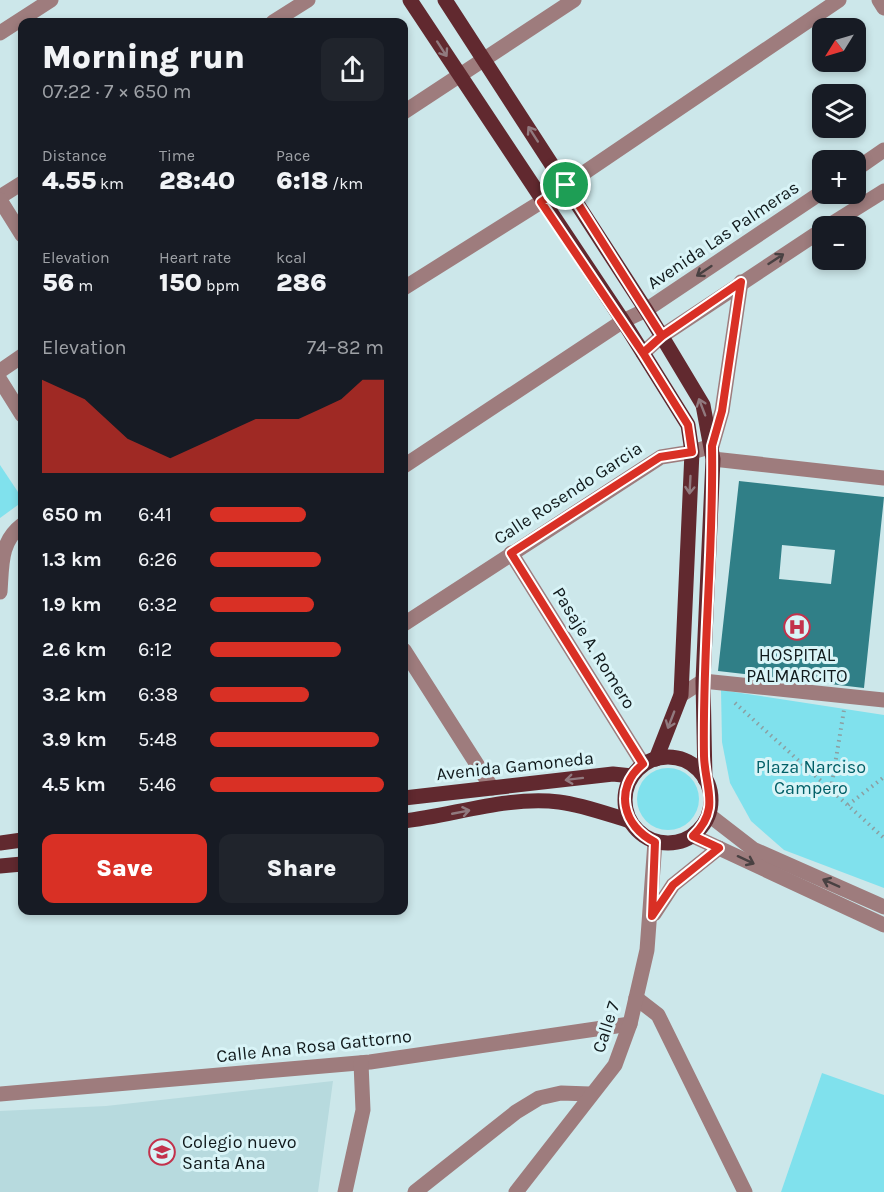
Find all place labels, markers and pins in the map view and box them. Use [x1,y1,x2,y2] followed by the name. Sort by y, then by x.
[540,159,591,210] pin
[782,612,812,642] hospital icon: HOSPITAL PALMARCITO
[746,644,848,687] place label: HOSPITAL PALMARCITO
[182,1131,297,1174] place label: Colegio nuevo Santa Ana
[147,1137,177,1167] school or university icon: Colegio nuevo Santa Ana

